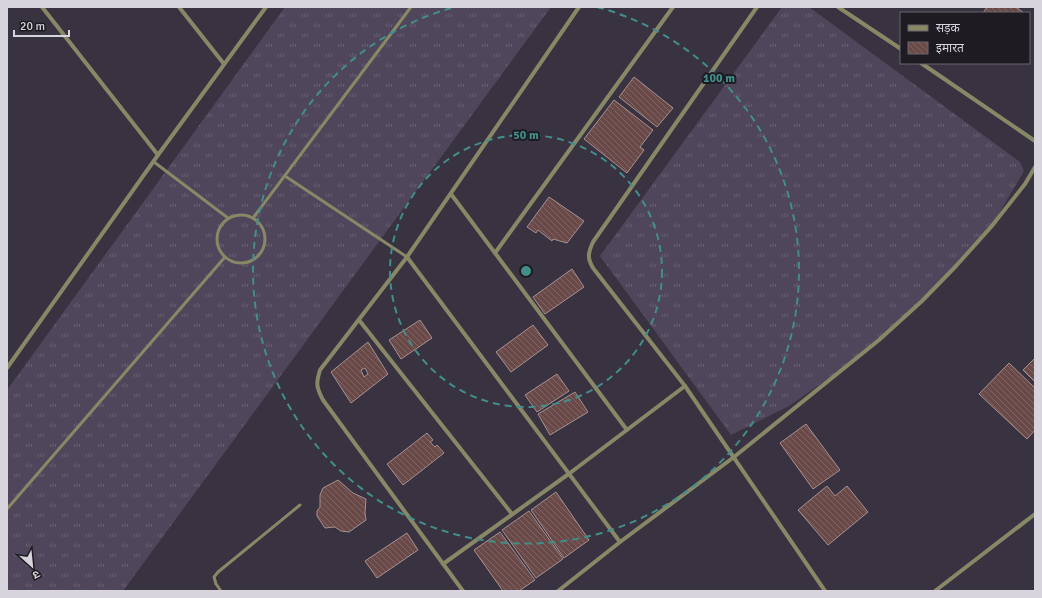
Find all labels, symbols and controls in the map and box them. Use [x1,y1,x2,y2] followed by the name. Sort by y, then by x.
[14,12,69,38] scale bar
[900,12,1030,64] legend
[20,19,45,34] text: 20 m
[936,21,961,36] text: सड़क
[936,41,965,56] text: इमारत
[703,71,735,86] text: 100 m
[513,128,539,143] text: 50 m
[519,264,533,278] centre of rings
[12,546,52,586] north arrow
[30,567,42,582] text: उ

